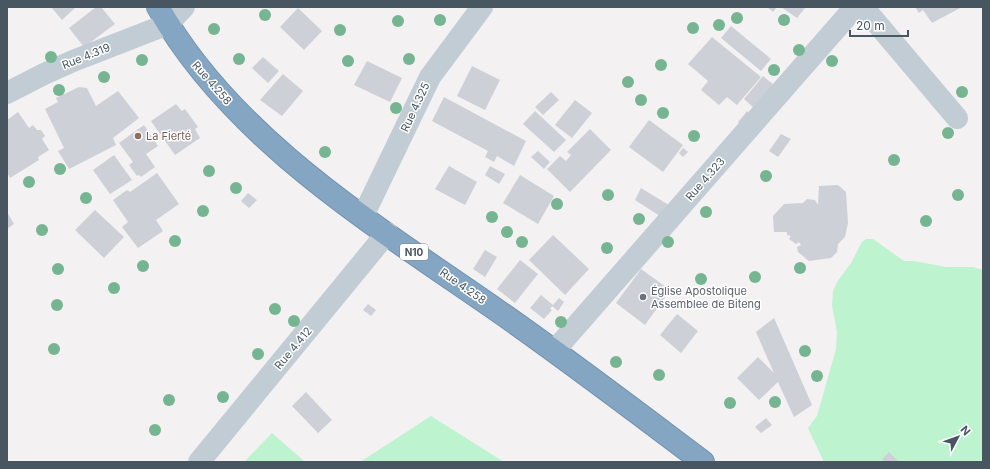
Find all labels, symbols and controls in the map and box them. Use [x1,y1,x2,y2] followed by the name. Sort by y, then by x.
[850,12,908,38] scale bar
[856,18,885,33] text: 20 m
[60,40,112,72] street label: Rue 4.319
[189,58,235,108] street label: Rue 4.258
[397,80,433,134] street label: Rue 4.325
[146,129,191,143] place label: La Fierté
[133,131,143,141] marker: La Fierté
[682,154,728,204] street label: Rue 4.323
[400,244,428,260] road number: N10
[437,265,489,307] street label: Rue 4.258
[651,284,761,311] place label: Église Apostolique Assemblee de Biteng
[638,292,648,302] marker: Église Apostolique Assemblee de Biteng
[271,324,315,372] street label: Rue 4.412
[938,417,978,457] north arrow
[958,423,974,438] text: N

